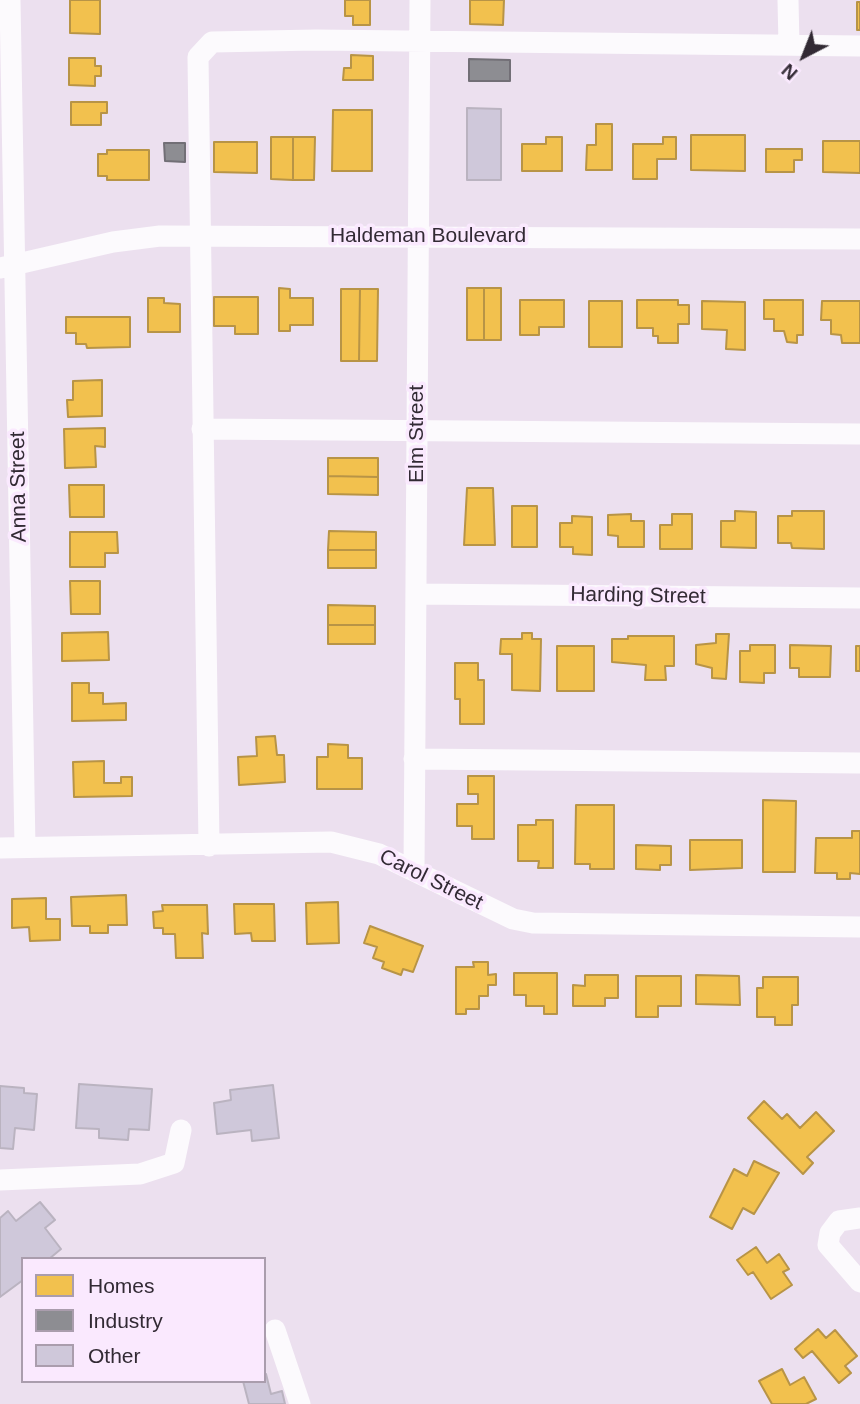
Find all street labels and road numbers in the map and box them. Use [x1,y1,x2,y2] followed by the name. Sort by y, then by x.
[330,223,526,249] street label: Haldeman Boulevard
[404,385,430,483] street label: Elm Street
[5,431,33,543] street label: Anna Street
[570,582,706,610] street label: Harding Street
[375,844,487,916] street label: Carol Street

